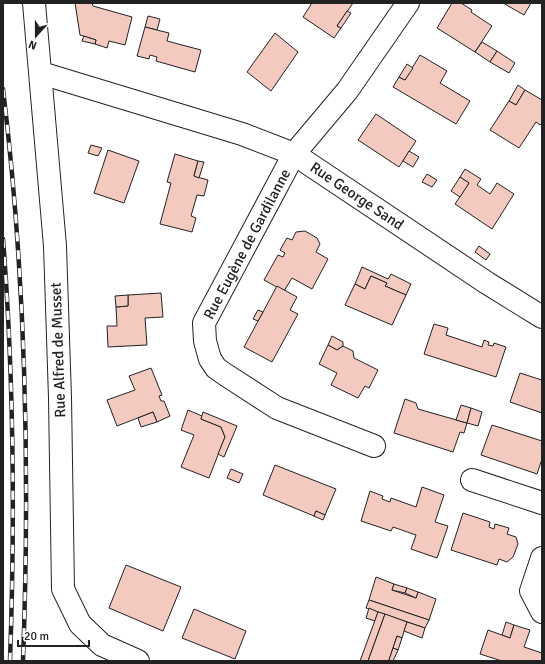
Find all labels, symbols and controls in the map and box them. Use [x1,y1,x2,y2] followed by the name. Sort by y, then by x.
[16,16,56,56] north arrow
[27,37,38,52] text: N
[307,158,407,234] street label: Rue George Sand
[200,166,294,322] street label: Rue Eugène de Gardilanne
[47,282,69,418] street label: Rue Alfred de Musset
[18,622,89,648] scale bar
[24,629,49,644] text: 20 m

